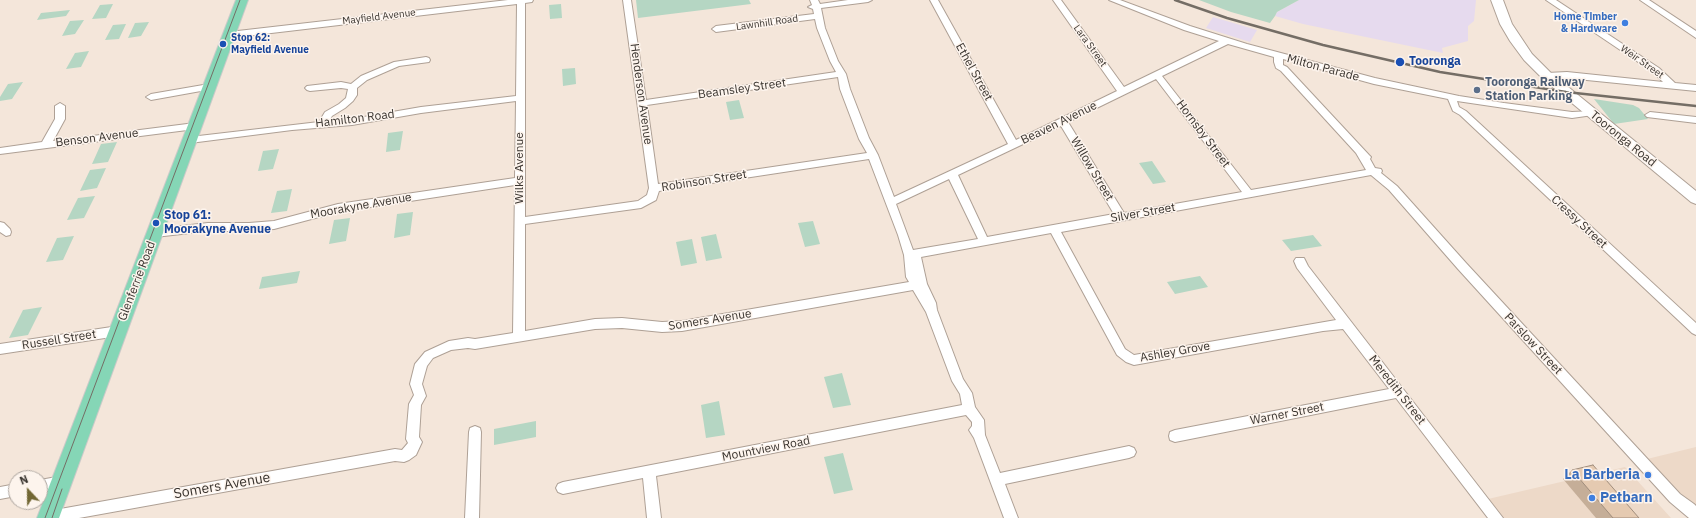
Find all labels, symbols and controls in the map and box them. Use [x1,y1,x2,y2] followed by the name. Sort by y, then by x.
[342,7,416,27] street label: Mayfield Avenue
[1554,11,1617,34] place label: Home Timber & Hardware
[735,13,799,33] street label: Lawnhill Road
[1620,18,1630,28] marker: Home Timber & Hardware
[1071,23,1109,69] street label: Lara Street
[231,32,309,56] place label: Stop 62: Mayfield Avenue
[218,39,228,49] marker: Stop 62: Mayfield Avenue
[952,41,996,103] street label: Ethel Street
[627,42,655,146] street label: Henderson Avenue
[1618,43,1666,81] street label: Weir Street
[1285,51,1361,85] street label: Milton Parade
[1409,55,1461,69] place label: Tooronga
[1394,56,1406,68] marker: Tooronga
[697,76,787,102] street label: Beamsley Street
[1485,76,1585,104] place label: Tooronga Railway Station Parking
[1472,85,1482,95] marker: Tooronga Railway Station Parking
[1173,97,1233,171] street label: Hornsby Street
[1019,98,1099,148] street label: Beaven Avenue
[315,107,395,131] street label: Hamilton Road
[1587,108,1659,170] street label: Tooronga Road
[55,126,139,150] street label: Benson Avenue
[513,132,527,204] street label: Wilks Avenue
[1067,135,1117,203] street label: Willow Street
[660,167,748,195] street label: Robinson Street
[309,190,413,222] street label: Moorakyne Avenue
[1548,192,1610,252] street label: Cressy Street
[1109,200,1177,226] street label: Silver Street
[164,209,271,237] place label: Stop 61: Moorakyne Avenue
[151,218,161,228] marker: Stop 61: Moorakyne Avenue
[115,239,159,323] street label: Glenferrie Road
[667,306,753,334] street label: Somers Avenue
[1501,310,1565,378] street label: Parslow Street
[21,327,97,353] street label: Russell Street
[1139,339,1211,365] street label: Ashley Grove
[1365,352,1429,428] street label: Meredith Street
[1249,400,1325,428] street label: Warner Street
[721,433,811,465] street label: Mountview Road
[1564,467,1640,483] place label: La Barberia
[172,469,272,503] street label: Somers Avenue
[8,470,48,510] north arrow
[1643,470,1653,480] marker: La Barberia
[18,472,30,488] text: N
[1600,490,1653,506] place label: Petbarn
[1587,493,1597,503] marker: Petbarn

